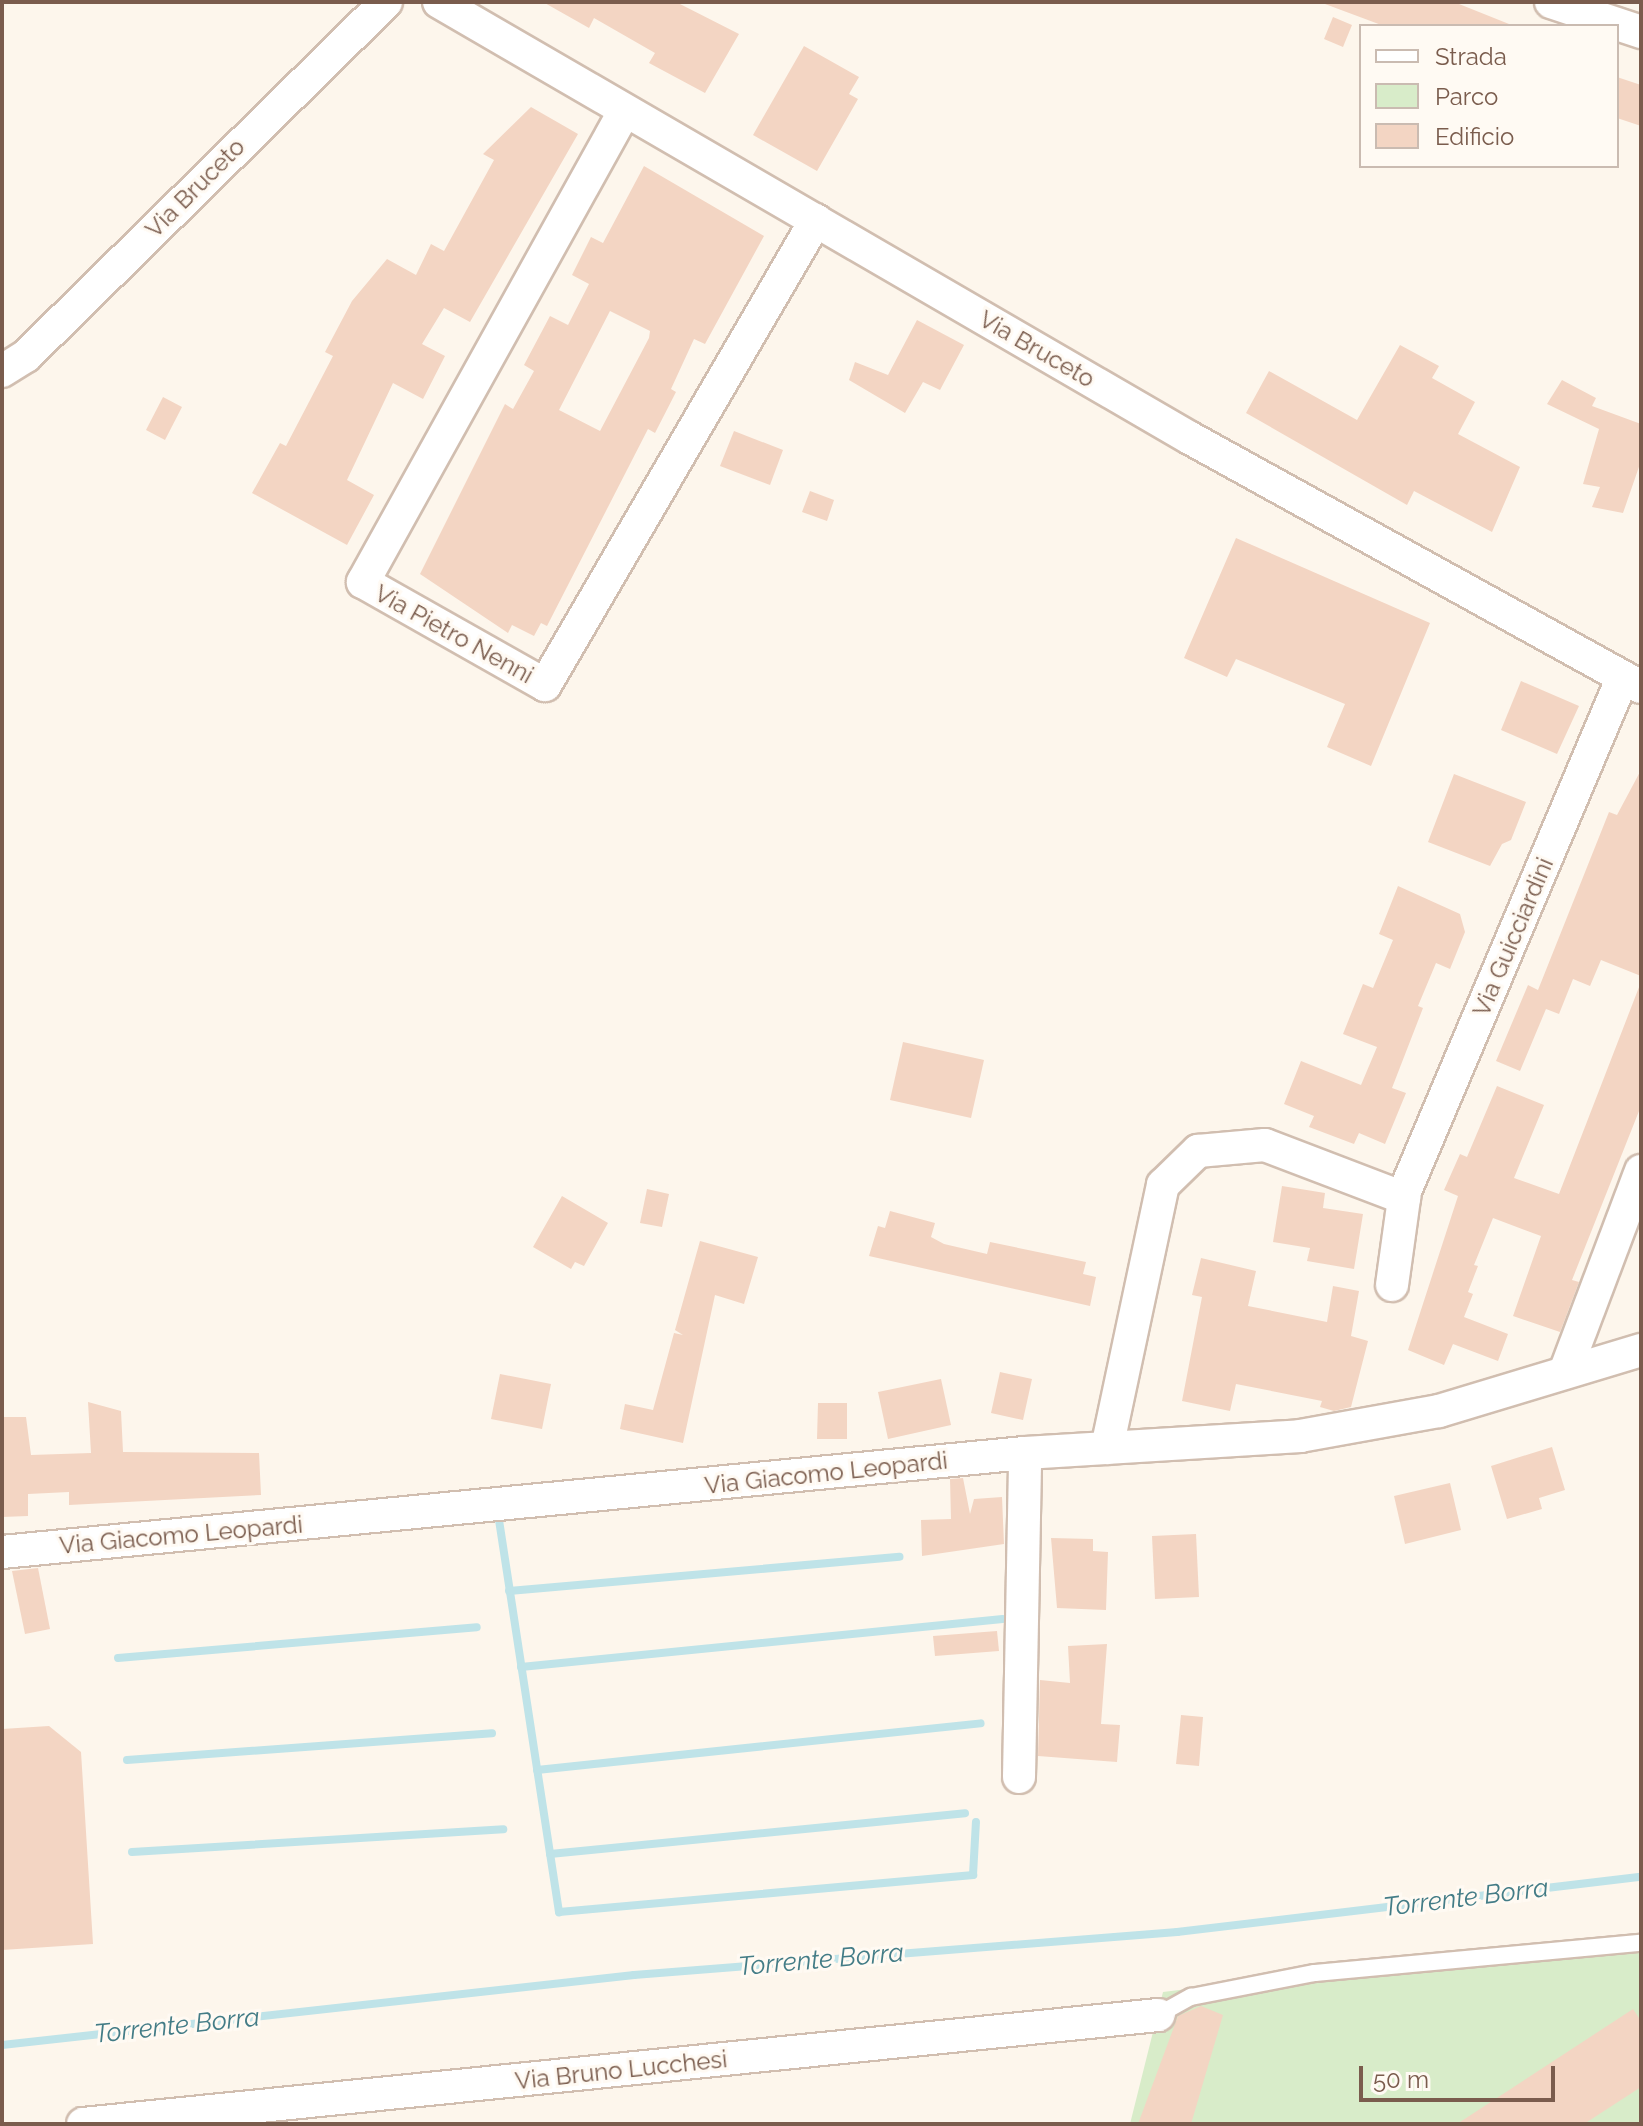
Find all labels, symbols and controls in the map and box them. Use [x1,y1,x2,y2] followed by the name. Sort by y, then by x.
[1359,24,1619,168] legend
[1435,42,1507,71] text: Strada
[1435,82,1498,111] text: Parco
[1435,122,1514,151] text: Edificio
[139,132,251,244] street label: Via Bruceto
[974,304,1100,394] street label: Via Bruceto
[370,579,538,689] street label: Via Pietro Nenni
[1467,853,1559,1021] street label: Via Guicciardini
[703,1446,949,1500] street label: Via Giacomo Leopardi
[58,1510,304,1560] street label: Via Giacomo Leopardi
[1382,1872,1550,1924] water label: Torrente Borra
[737,1937,905,1983] water label: Torrente Borra
[93,2002,261,2050] water label: Torrente Borra
[514,2045,728,2095] street label: Via Bruno Lucchesi
[1363,2050,1559,2100] scale bar
[1373,2065,1429,2094] text: 50 m

